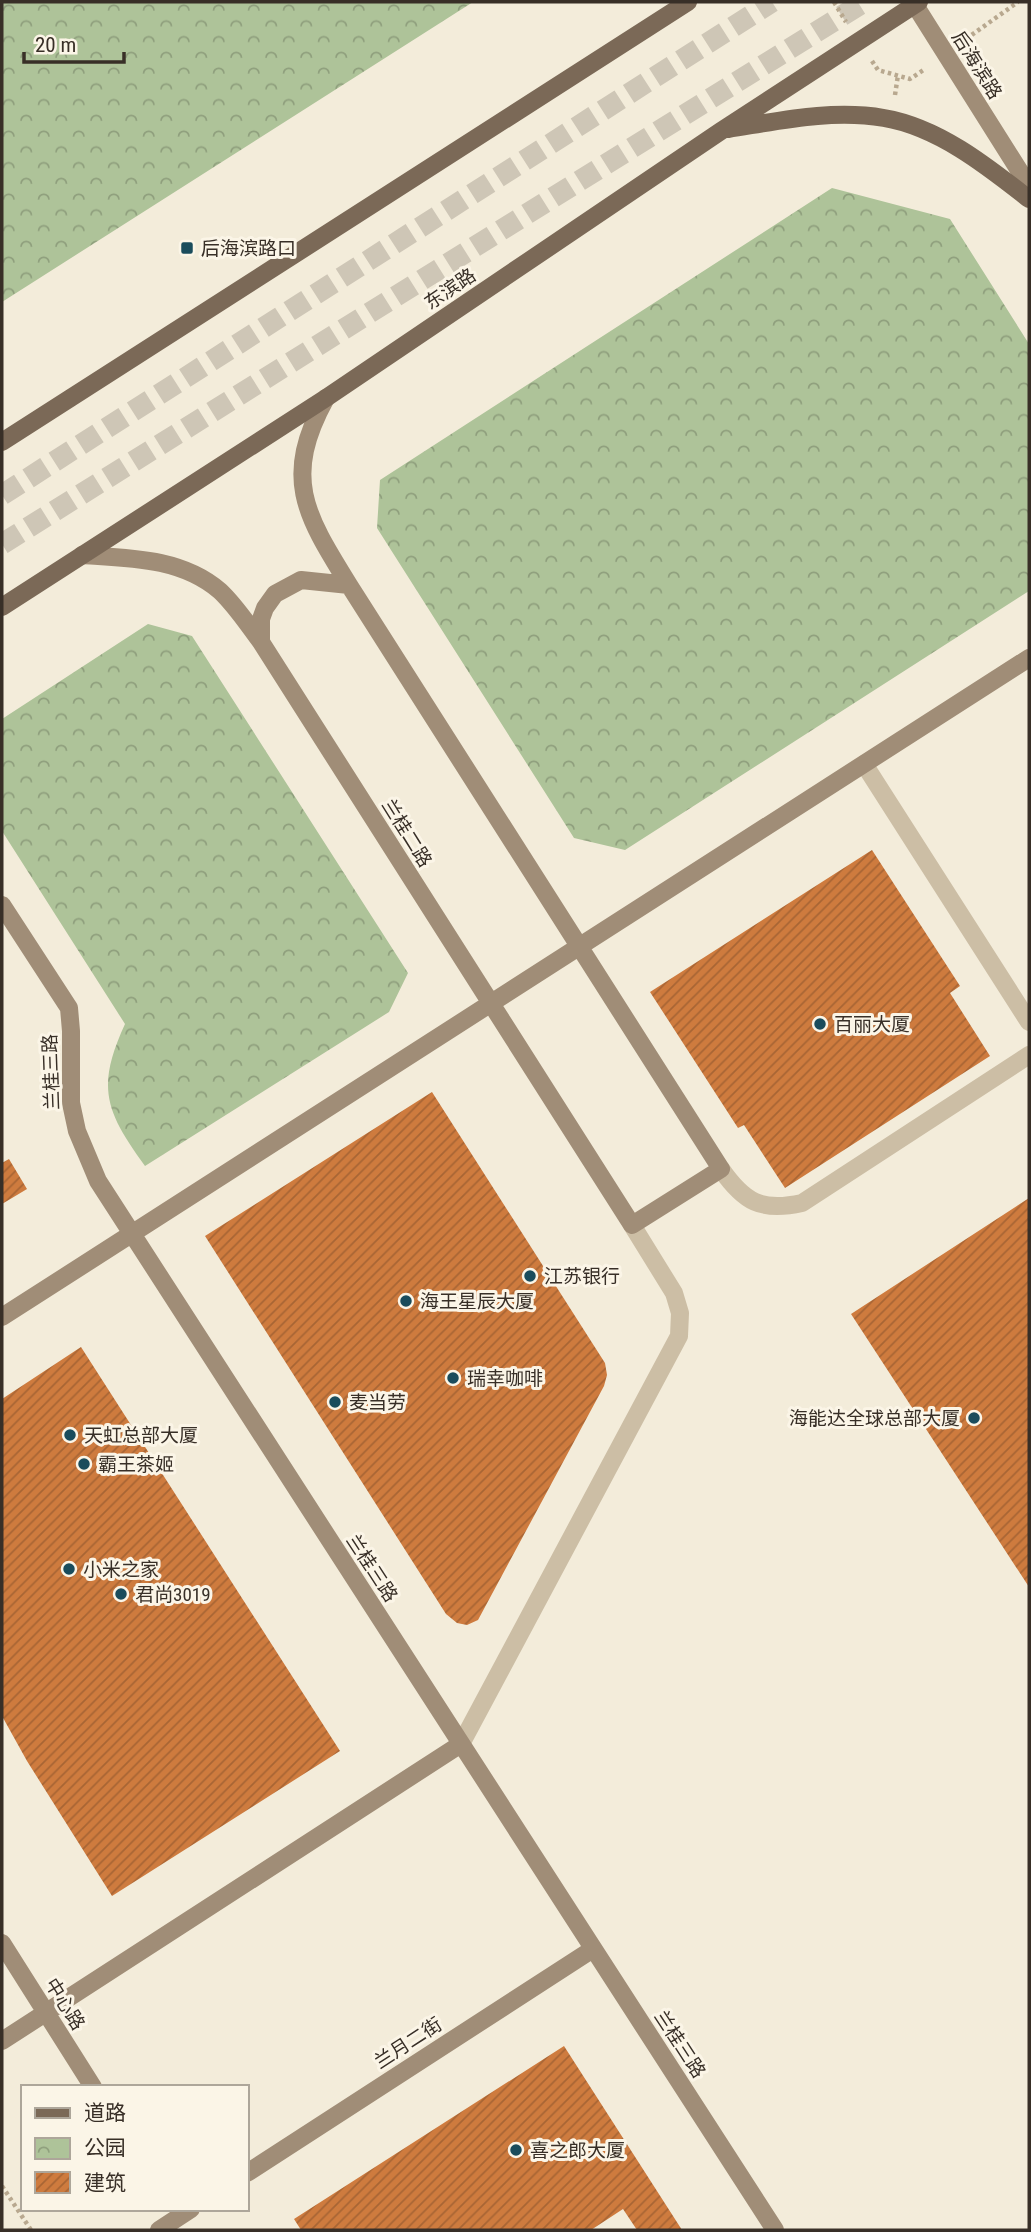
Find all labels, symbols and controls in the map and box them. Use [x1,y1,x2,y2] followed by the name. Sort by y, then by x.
[24,21,124,65] scale bar
[947,27,1007,103] street label: 后海滨路
[35,33,76,57] text: 20 m
[201,237,296,260] place label: 后海滨路口
[179,240,195,256] marker: 后海滨路口
[420,264,480,314] street label: 东滨路
[377,795,437,871] street label: 兰桂二路
[834,1013,910,1036] place label: 百丽大厦
[812,1016,828,1032] marker: 百丽大厦
[38,1034,64,1110] street label: 兰桂三路
[544,1265,620,1288] place label: 江苏银行
[522,1268,538,1284] marker: 江苏银行
[420,1290,534,1313] place label: 海王星辰大厦
[398,1293,414,1309] marker: 海王星辰大厦
[467,1367,543,1390] place label: 瑞幸咖啡
[445,1370,461,1386] marker: 瑞幸咖啡
[349,1391,406,1414] place label: 麦当劳
[327,1394,343,1410] marker: 麦当劳
[789,1407,960,1430] place label: 海能达全球总部大厦
[966,1410,982,1426] marker: 海能达全球总部大厦
[84,1424,198,1447] place label: 天虹总部大厦
[62,1427,78,1443] marker: 天虹总部大厦
[98,1453,174,1476] place label: 霸王茶姬
[76,1456,92,1472] marker: 霸王茶姬
[342,1530,402,1606] street label: 兰桂三路
[83,1558,159,1581] place label: 小米之家
[61,1561,77,1577] marker: 小米之家
[135,1583,211,1606] place label: 君尚3019
[113,1586,129,1602] marker: 君尚3019
[40,1974,90,2034] street label: 中心路
[650,2006,710,2082] street label: 兰桂三路
[370,2013,446,2073] street label: 兰月二街
[21,2085,248,2211] legend
[84,2101,126,2125] text: 道路
[84,2136,126,2160] text: 公园
[530,2139,625,2162] place label: 喜之郎大厦
[508,2142,524,2158] marker: 喜之郎大厦
[84,2171,126,2195] text: 建筑

